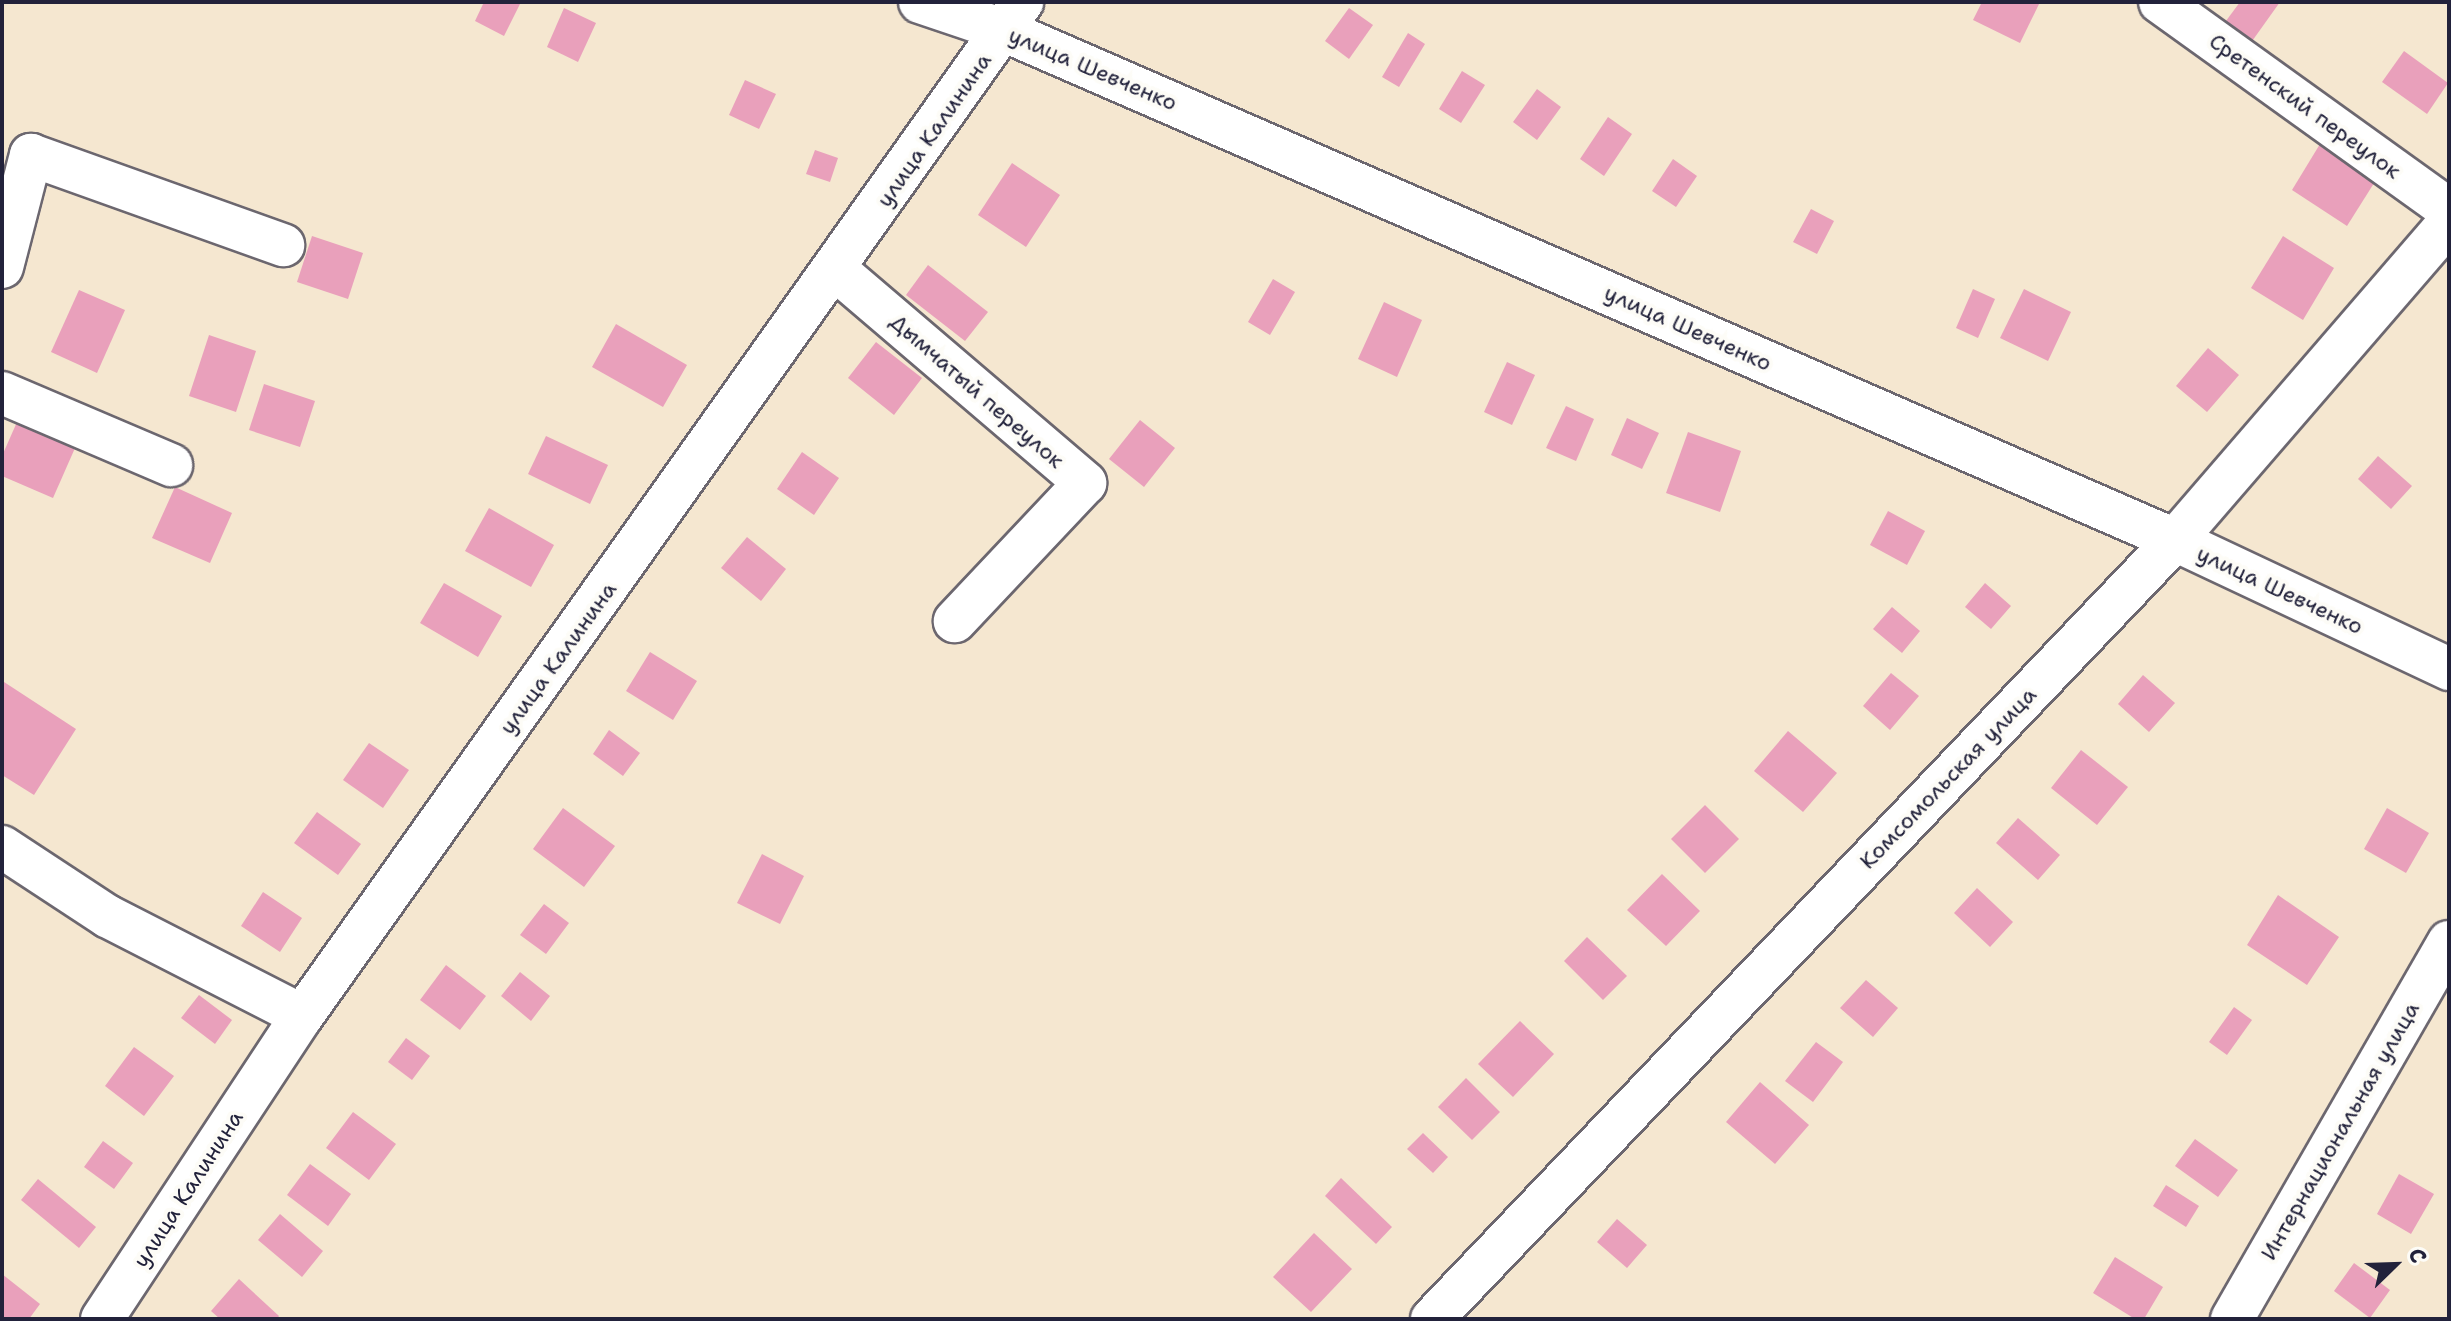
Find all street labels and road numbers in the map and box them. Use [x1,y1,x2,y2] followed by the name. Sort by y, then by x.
[1005,22,1181,116] street label: улица Шевченко
[2204,28,2406,184] street label: Сретенский переулок
[871,48,997,212] street label: улица Калинина
[1600,279,1776,377] street label: улица Шевченко
[885,308,1069,474] street label: Дымчатый переулок
[2193,540,2367,640] street label: улица Шевченко
[494,577,622,739] street label: улица Калинина
[1854,682,2042,874] street label: Комсомольская улица
[2255,997,2425,1265] street label: Интернациональная улица
[127,1106,249,1272] street label: улица Калинина

